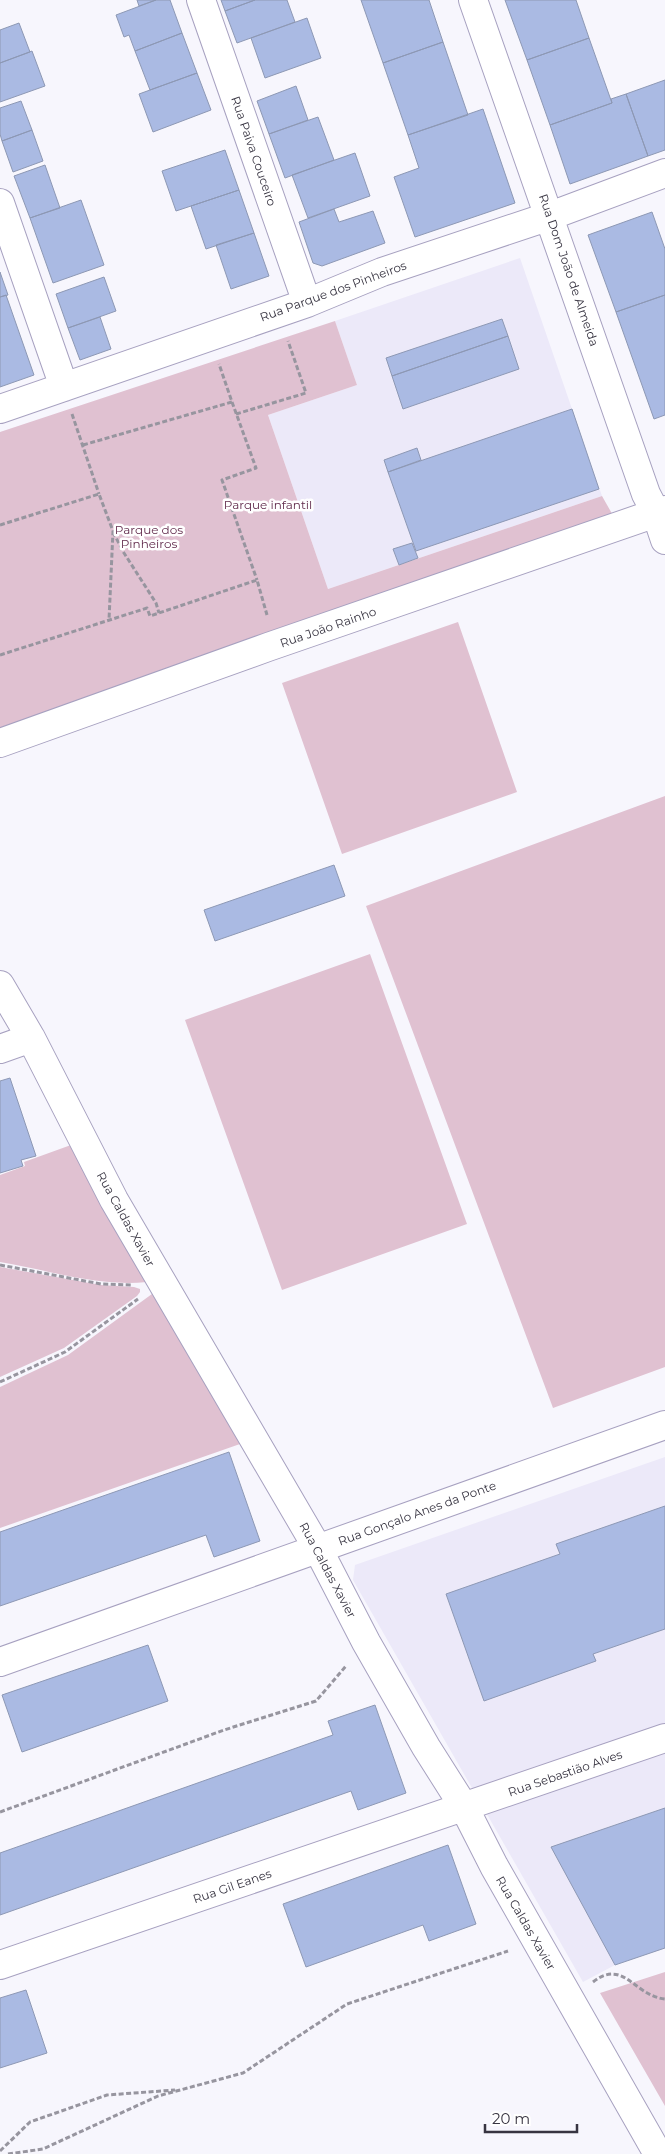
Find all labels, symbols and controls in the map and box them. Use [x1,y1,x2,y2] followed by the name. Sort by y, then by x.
[228,94,280,208] street label: Rua Paiva Couceiro
[536,192,602,348] street label: Rua Dom João de Almeida
[258,257,409,325] street label: Rua Parque dos Pinheiros
[224,497,312,512] park label: Parque infantil
[115,522,183,551] park label: Parque dos Pinheiros
[278,603,378,651] street label: Rua João Rainho
[94,1169,158,1269] street label: Rua Caldas Xavier
[336,1477,498,1549] street label: Rua Gonçalo Anes da Ponte
[296,1520,360,1621] street label: Rua Caldas Xavier
[506,1746,624,1800] street label: Rua Sebastião Alves
[191,1866,273,1906] street label: Rua Gil Eanes
[493,1873,559,1973] street label: Rua Caldas Xavier
[485,2102,578,2134] scale bar
[492,2109,530,2128] text: 20 m

